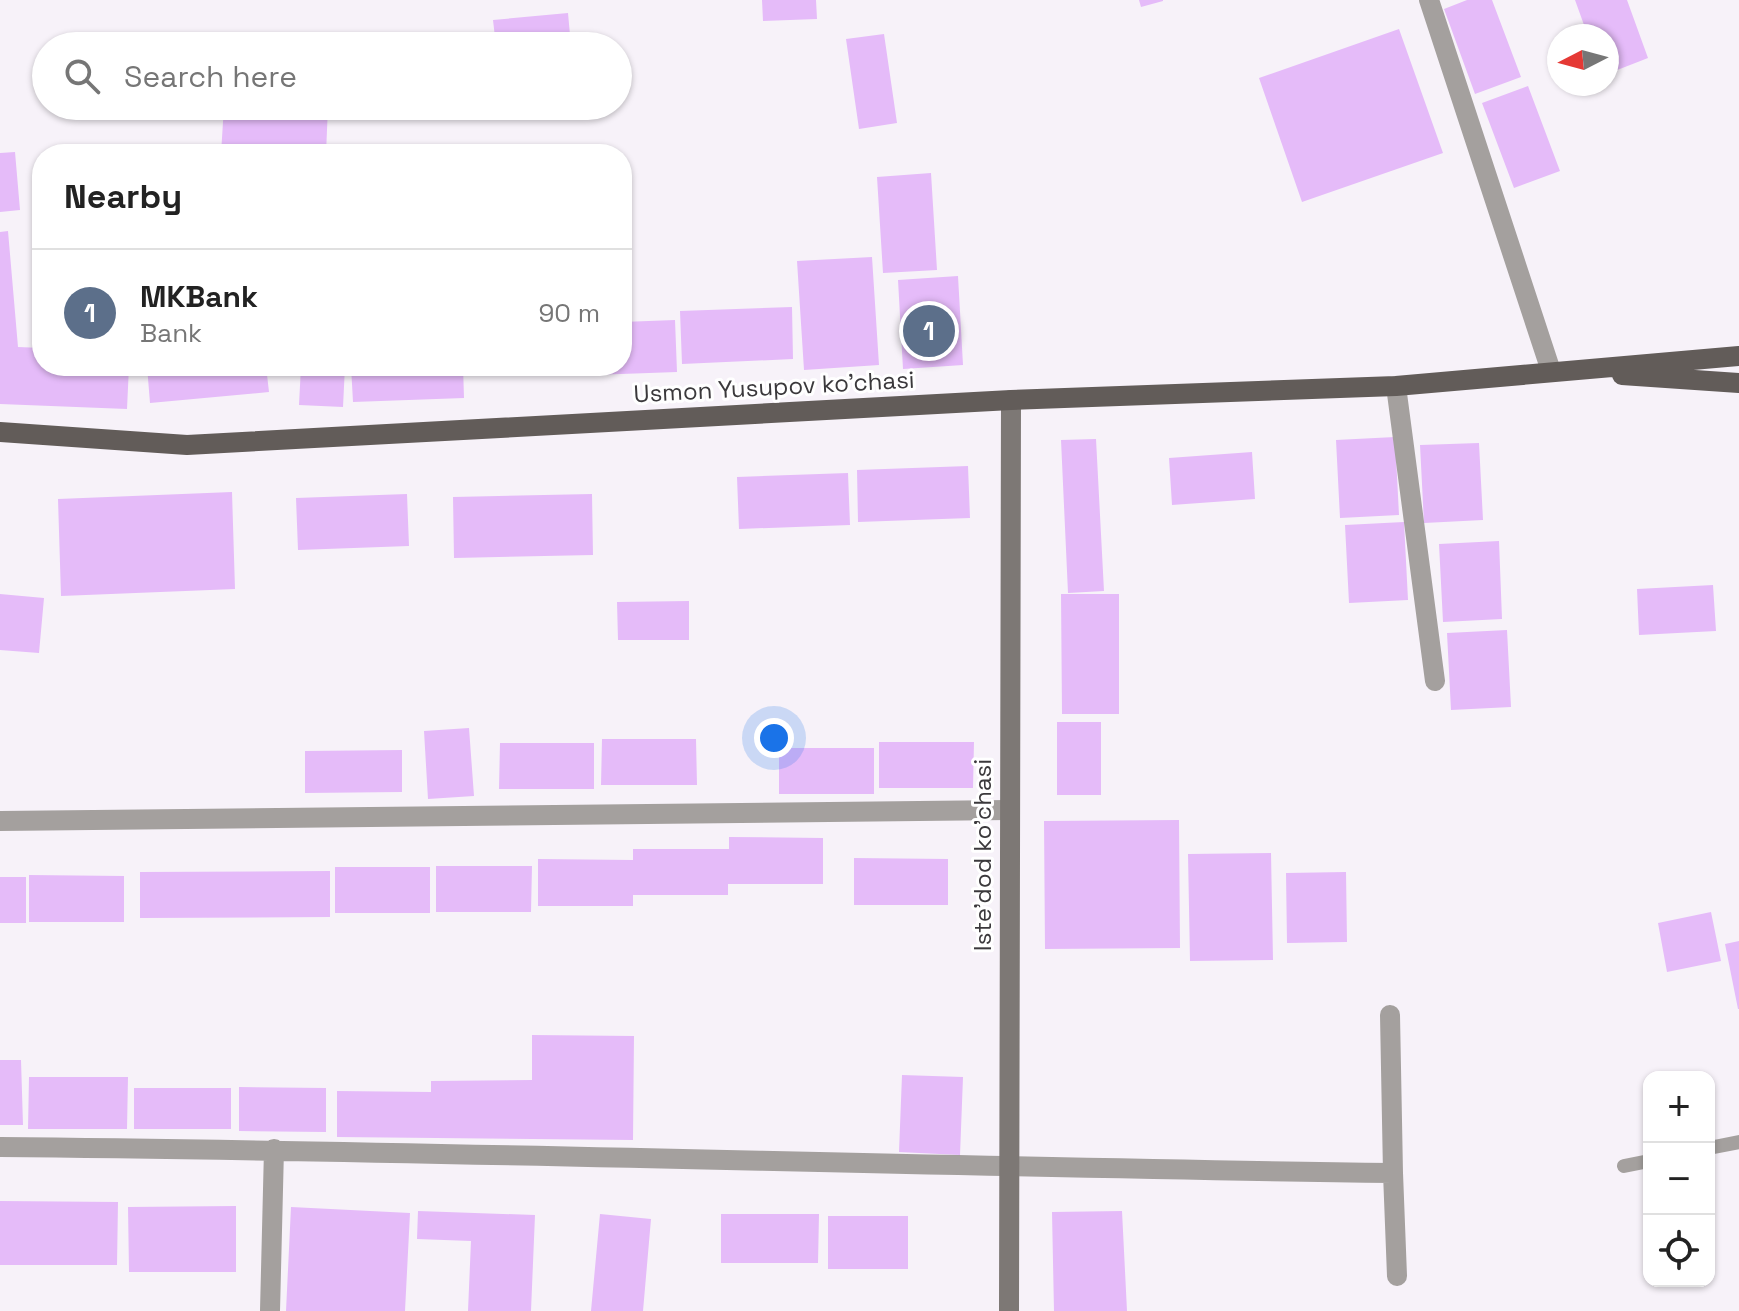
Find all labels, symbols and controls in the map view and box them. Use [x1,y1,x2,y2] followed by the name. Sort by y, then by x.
[1547,24,1619,96] north arrow
[32,32,632,120] search box
[60,54,104,98] icon: search
[124,57,297,96] text: Search here
[64,175,182,218] text: Nearby
[140,277,258,316] text: MKBank
[84,296,96,330] text: 1
[538,296,600,330] text: 90 m
[903,301,955,361] pin: 1
[140,316,202,350] text: Bank
[633,364,915,409] street label: Usmon Yusupov ko'chasi
[754,718,794,758] your location
[967,759,998,951] street label: Iste'dod ko'chasi
[1643,1071,1715,1287] map controls
[1643,1071,1715,1143] button: +
[1643,1143,1715,1215] button: −
[1643,1215,1715,1287] button: locate

